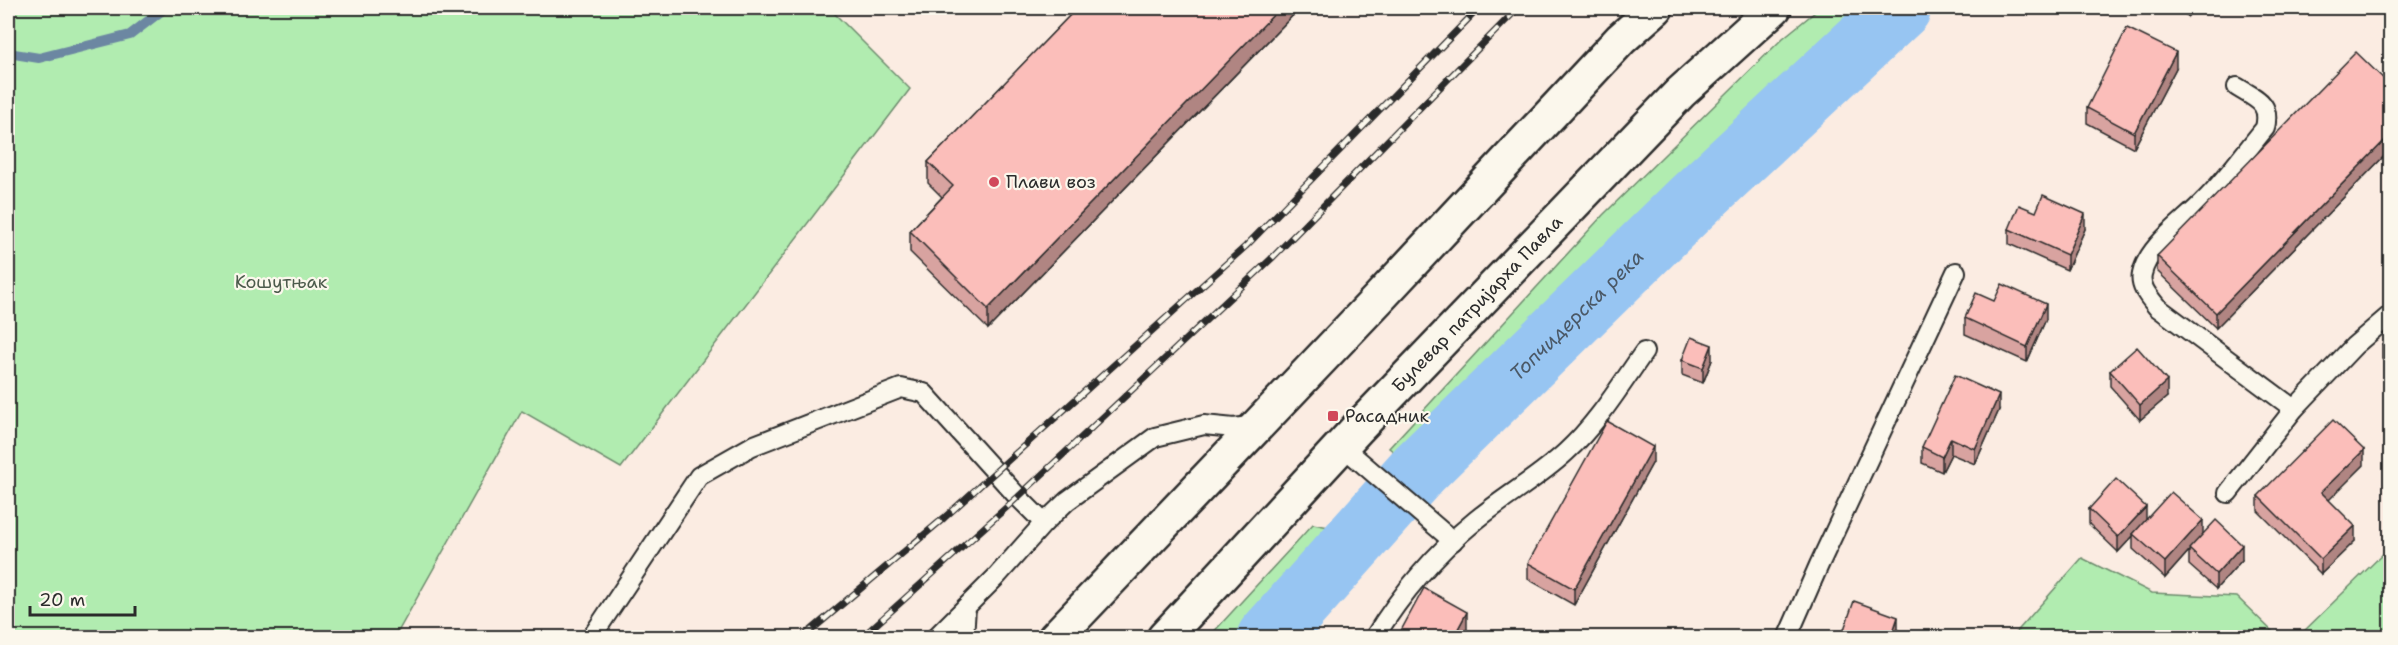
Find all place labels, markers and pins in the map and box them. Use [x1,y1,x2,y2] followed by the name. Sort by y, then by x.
[1006,170,1096,194] place label: Плави воз
[987,175,1001,189] marker: Плави воз
[1345,404,1429,428] place label: Расадник
[1326,409,1340,423] marker: Расадник

